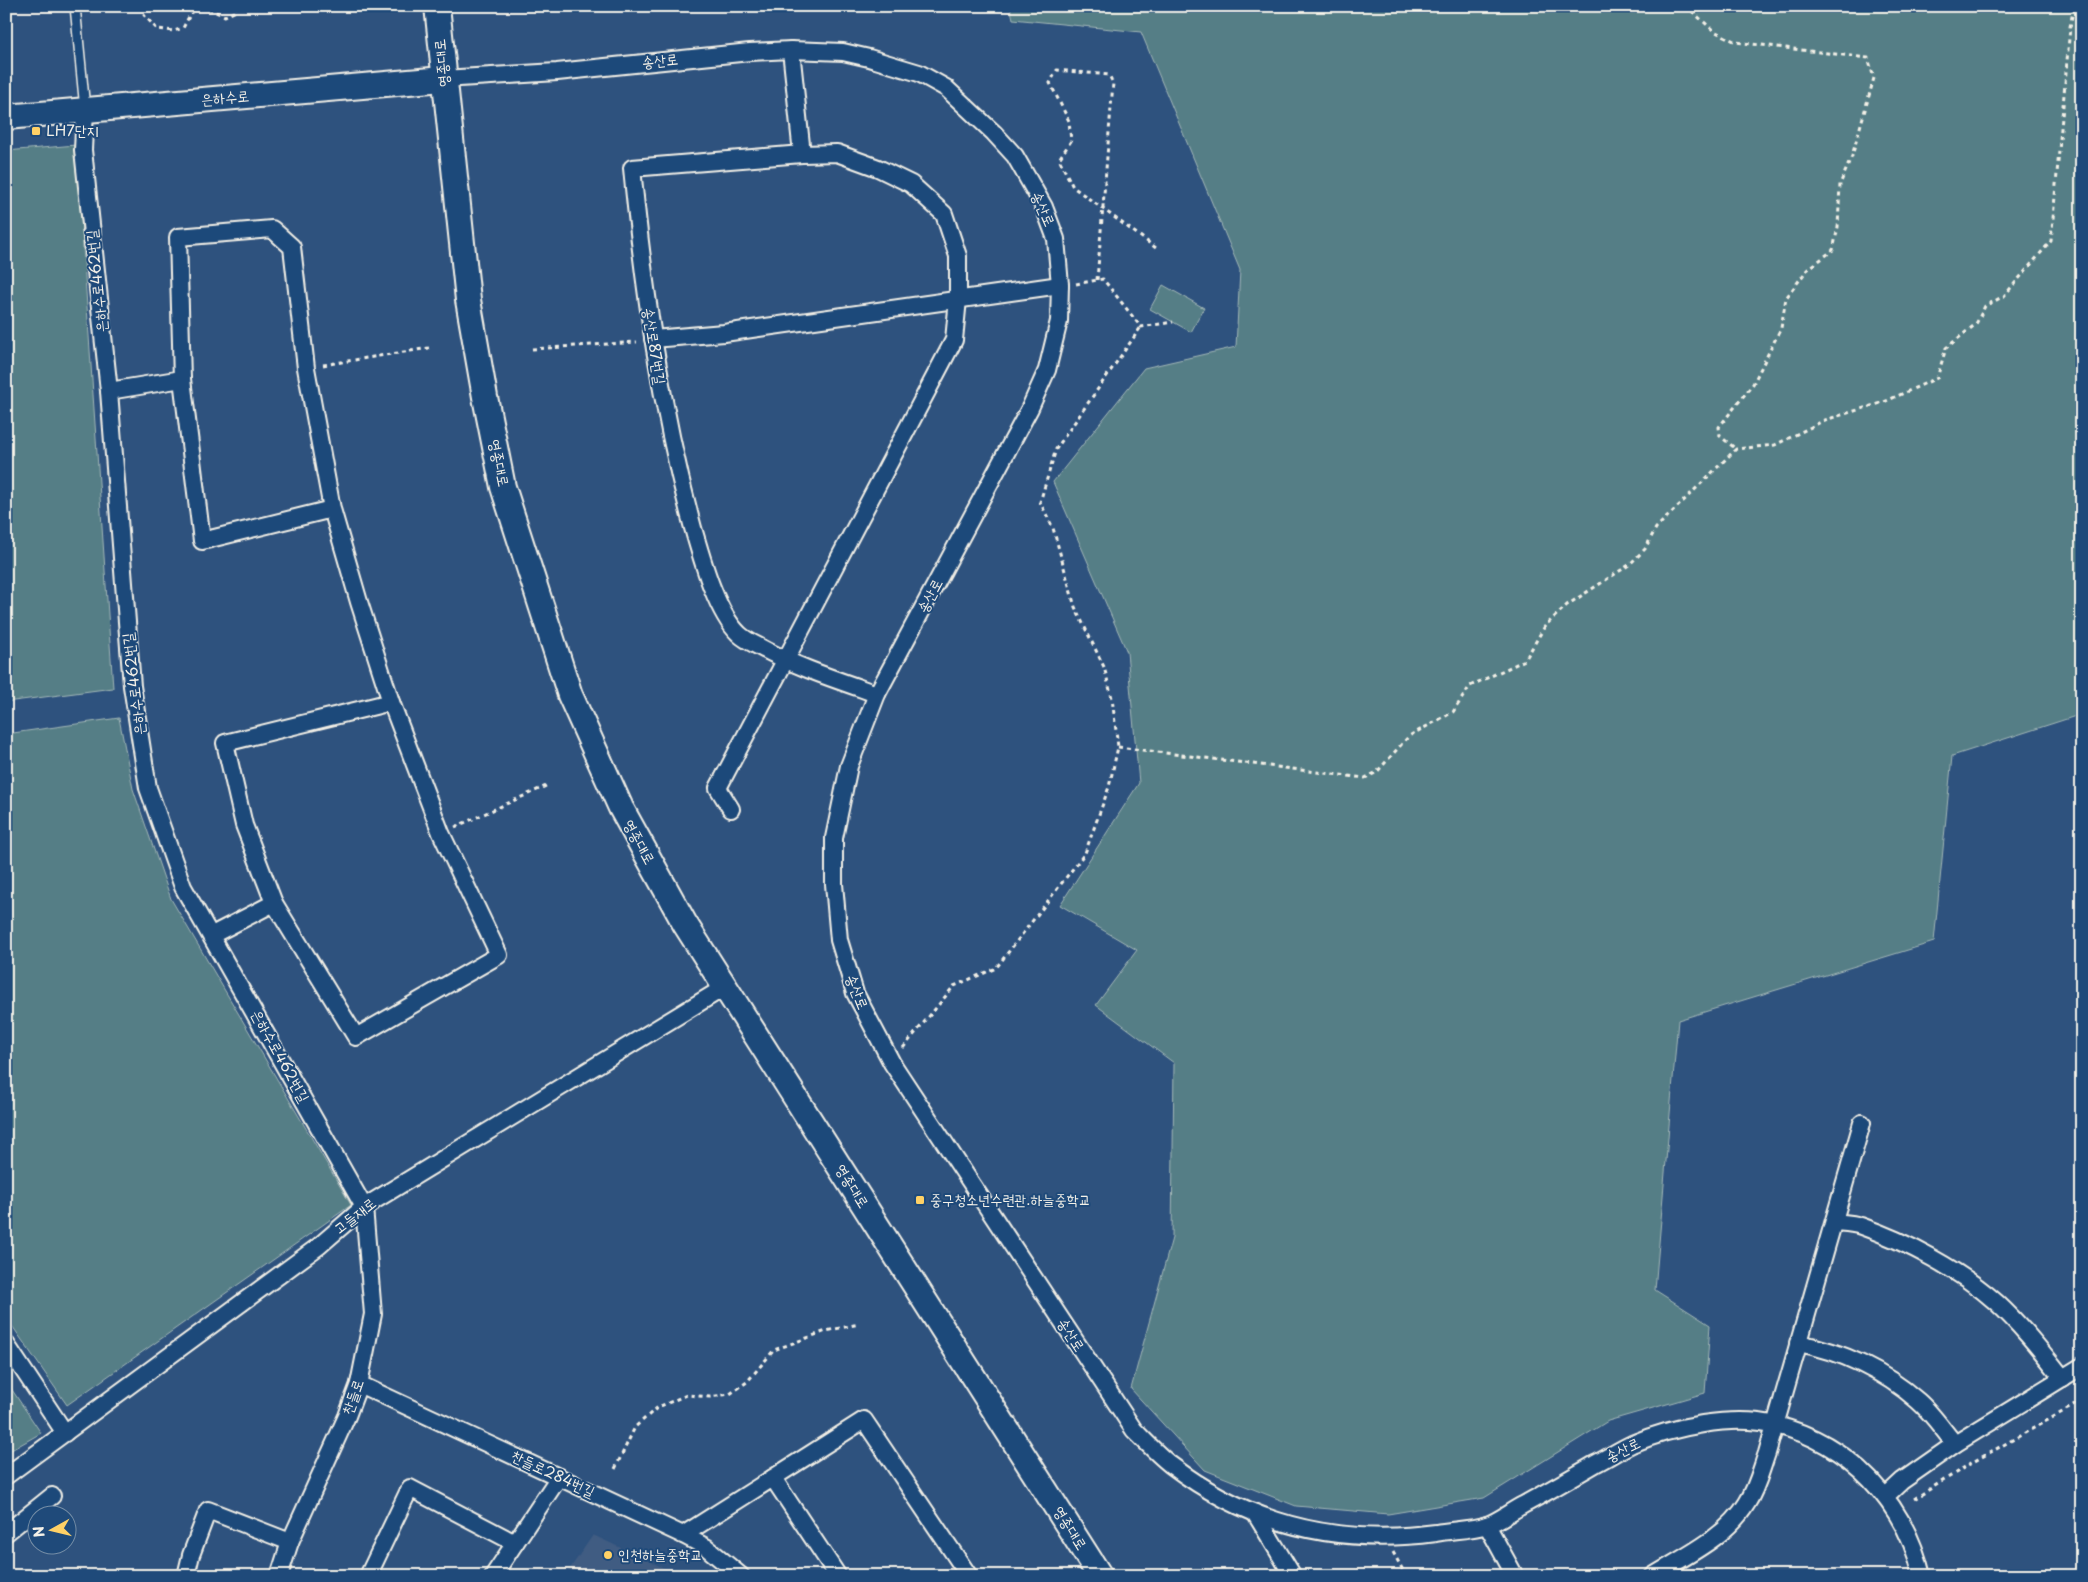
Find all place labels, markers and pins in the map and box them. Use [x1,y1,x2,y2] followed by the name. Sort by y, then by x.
[46,118,99,141] place label: LH7단지
[30,125,42,137] marker: LH7단지
[930,1187,1091,1210] place label: 중구청소년수련관.하늘중학교
[914,1194,926,1206] marker: 중구청소년수련관.하늘중학교
[618,1542,703,1565] place label: 인천하늘중학교
[602,1549,614,1561] marker: 인천하늘중학교

